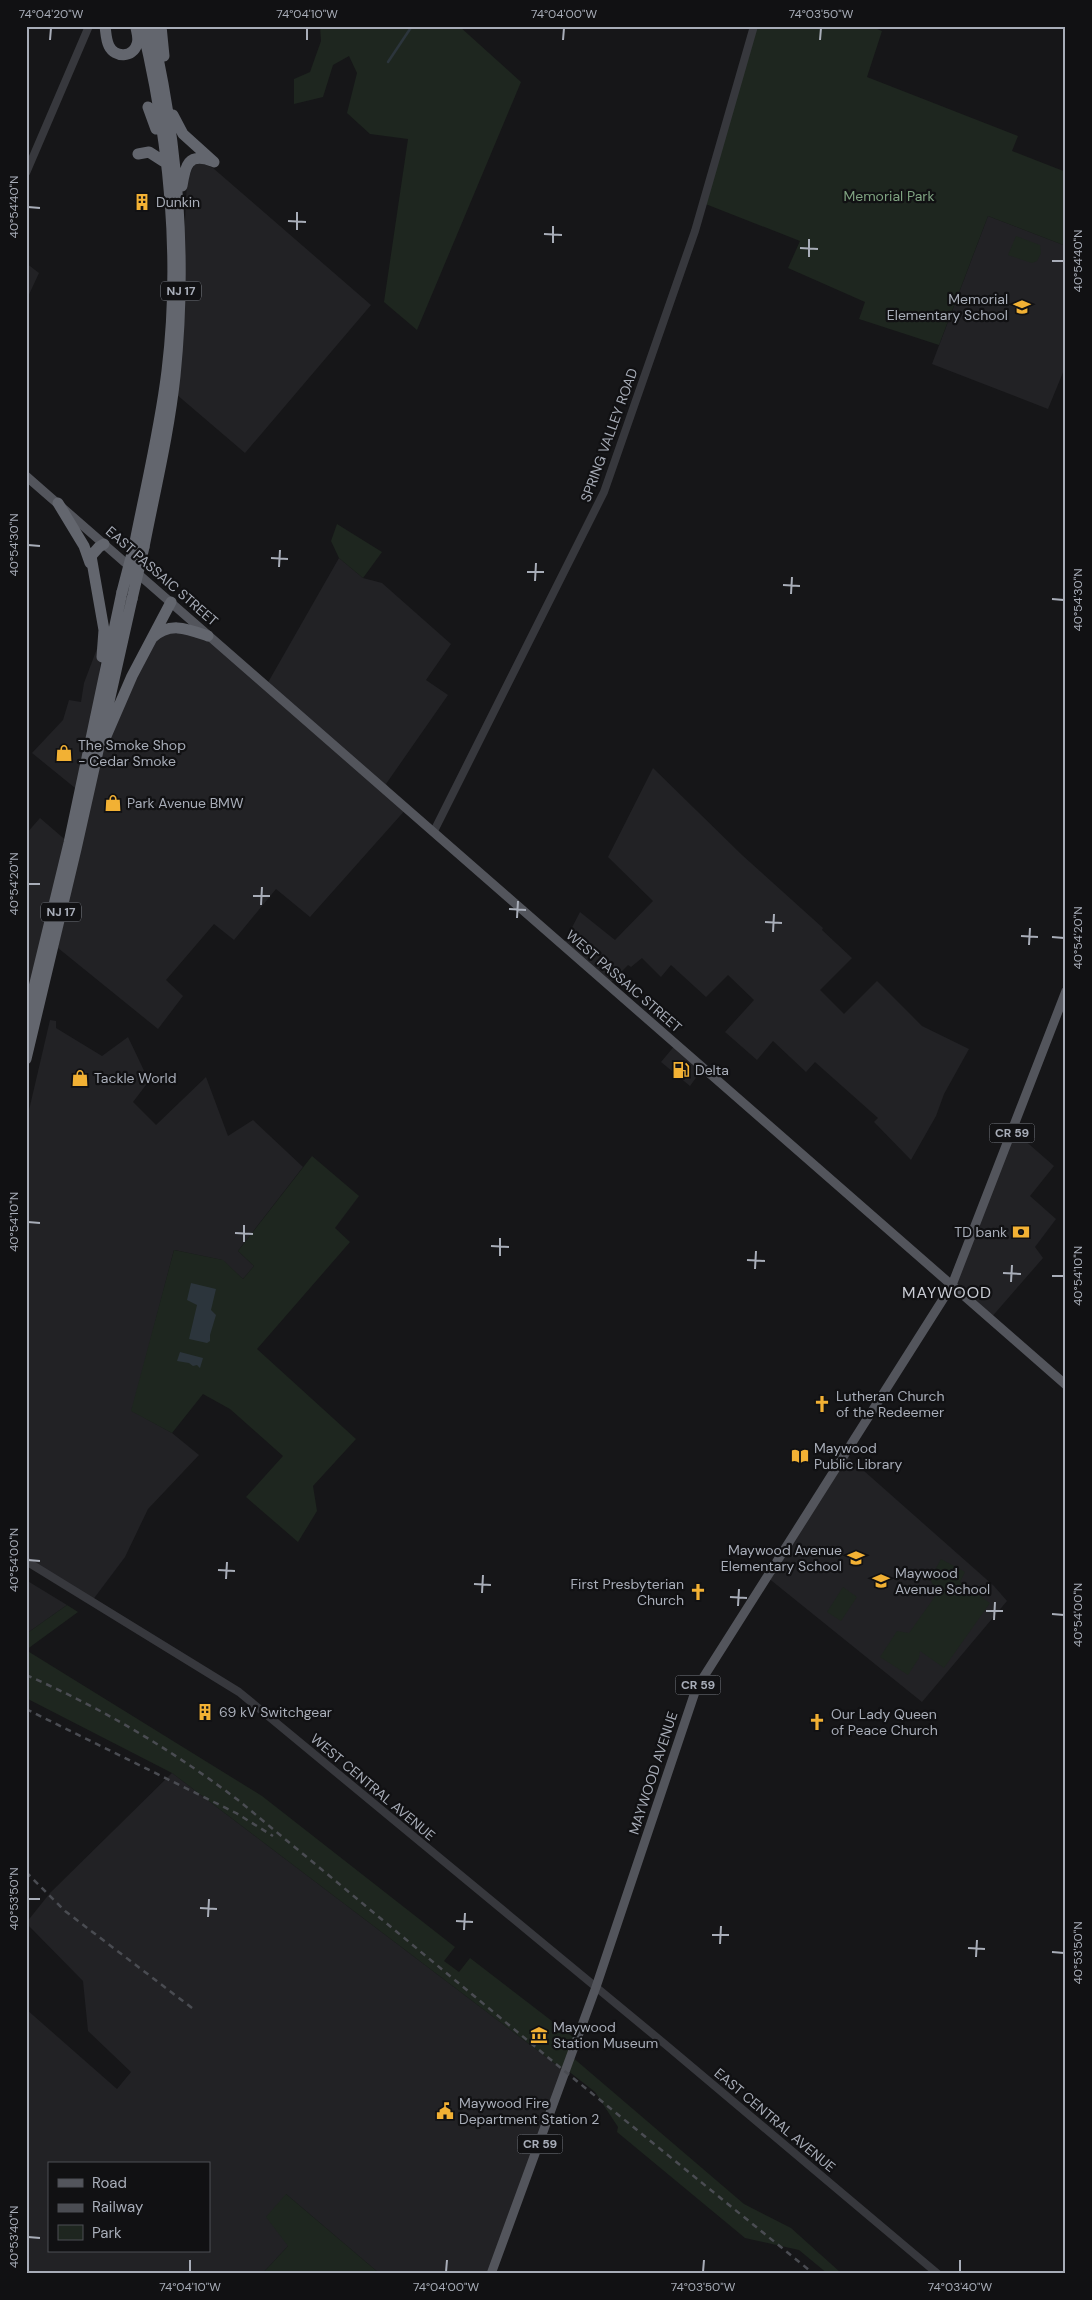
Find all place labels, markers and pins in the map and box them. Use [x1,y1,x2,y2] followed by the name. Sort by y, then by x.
[132,192,152,212] building icon: Dunkin
[156,193,200,211] place label: Dunkin
[887,290,1008,324] place label: Memorial Elementary School
[1012,297,1032,317] school or university icon: Memorial Elementary School
[78,736,186,770] place label: The Smoke Shop - Cedar Smoke
[54,743,74,763] shop icon: The Smoke Shop - Cedar Smoke
[103,793,123,813] shop icon: Park Avenue BMW
[127,794,244,812] place label: Park Avenue BMW
[671,1060,691,1080] fuel station icon: Delta
[695,1061,729,1079] place label: Delta
[70,1068,90,1088] shop icon: Tackle World
[94,1069,177,1087] place label: Tackle World
[1011,1222,1031,1242] bank icon: TD bank
[954,1223,1007,1241] place label: TD bank
[836,1387,945,1421] place label: Lutheran Church of the Redeemer
[812,1394,832,1414] church icon: Lutheran Church of the Redeemer
[814,1439,903,1473] place label: Maywood Public Library
[790,1446,810,1466] library icon: Maywood Public Library
[721,1541,842,1575] place label: Maywood Avenue Elementary School
[846,1548,866,1568] school or university icon: Maywood Avenue Elementary School
[895,1564,990,1598] place label: Maywood Avenue School
[871,1571,891,1591] school or university icon: Maywood Avenue School
[571,1575,684,1609] place label: First Presbyterian Church
[688,1582,708,1602] church icon: First Presbyterian Church
[195,1702,215,1722] building icon: 69 kV Switchgear
[219,1703,332,1721] place label: 69 kV Switchgear
[831,1705,938,1739] place label: Our Lady Queen of Peace Church
[807,1712,827,1732] church icon: Our Lady Queen of Peace Church
[553,2018,658,2052] place label: Maywood Station Museum
[529,2025,549,2045] museum icon: Maywood Station Museum
[459,2094,599,2128] place label: Maywood Fire Department Station 2
[435,2101,455,2121] public building icon: Maywood Fire Department Station 2

